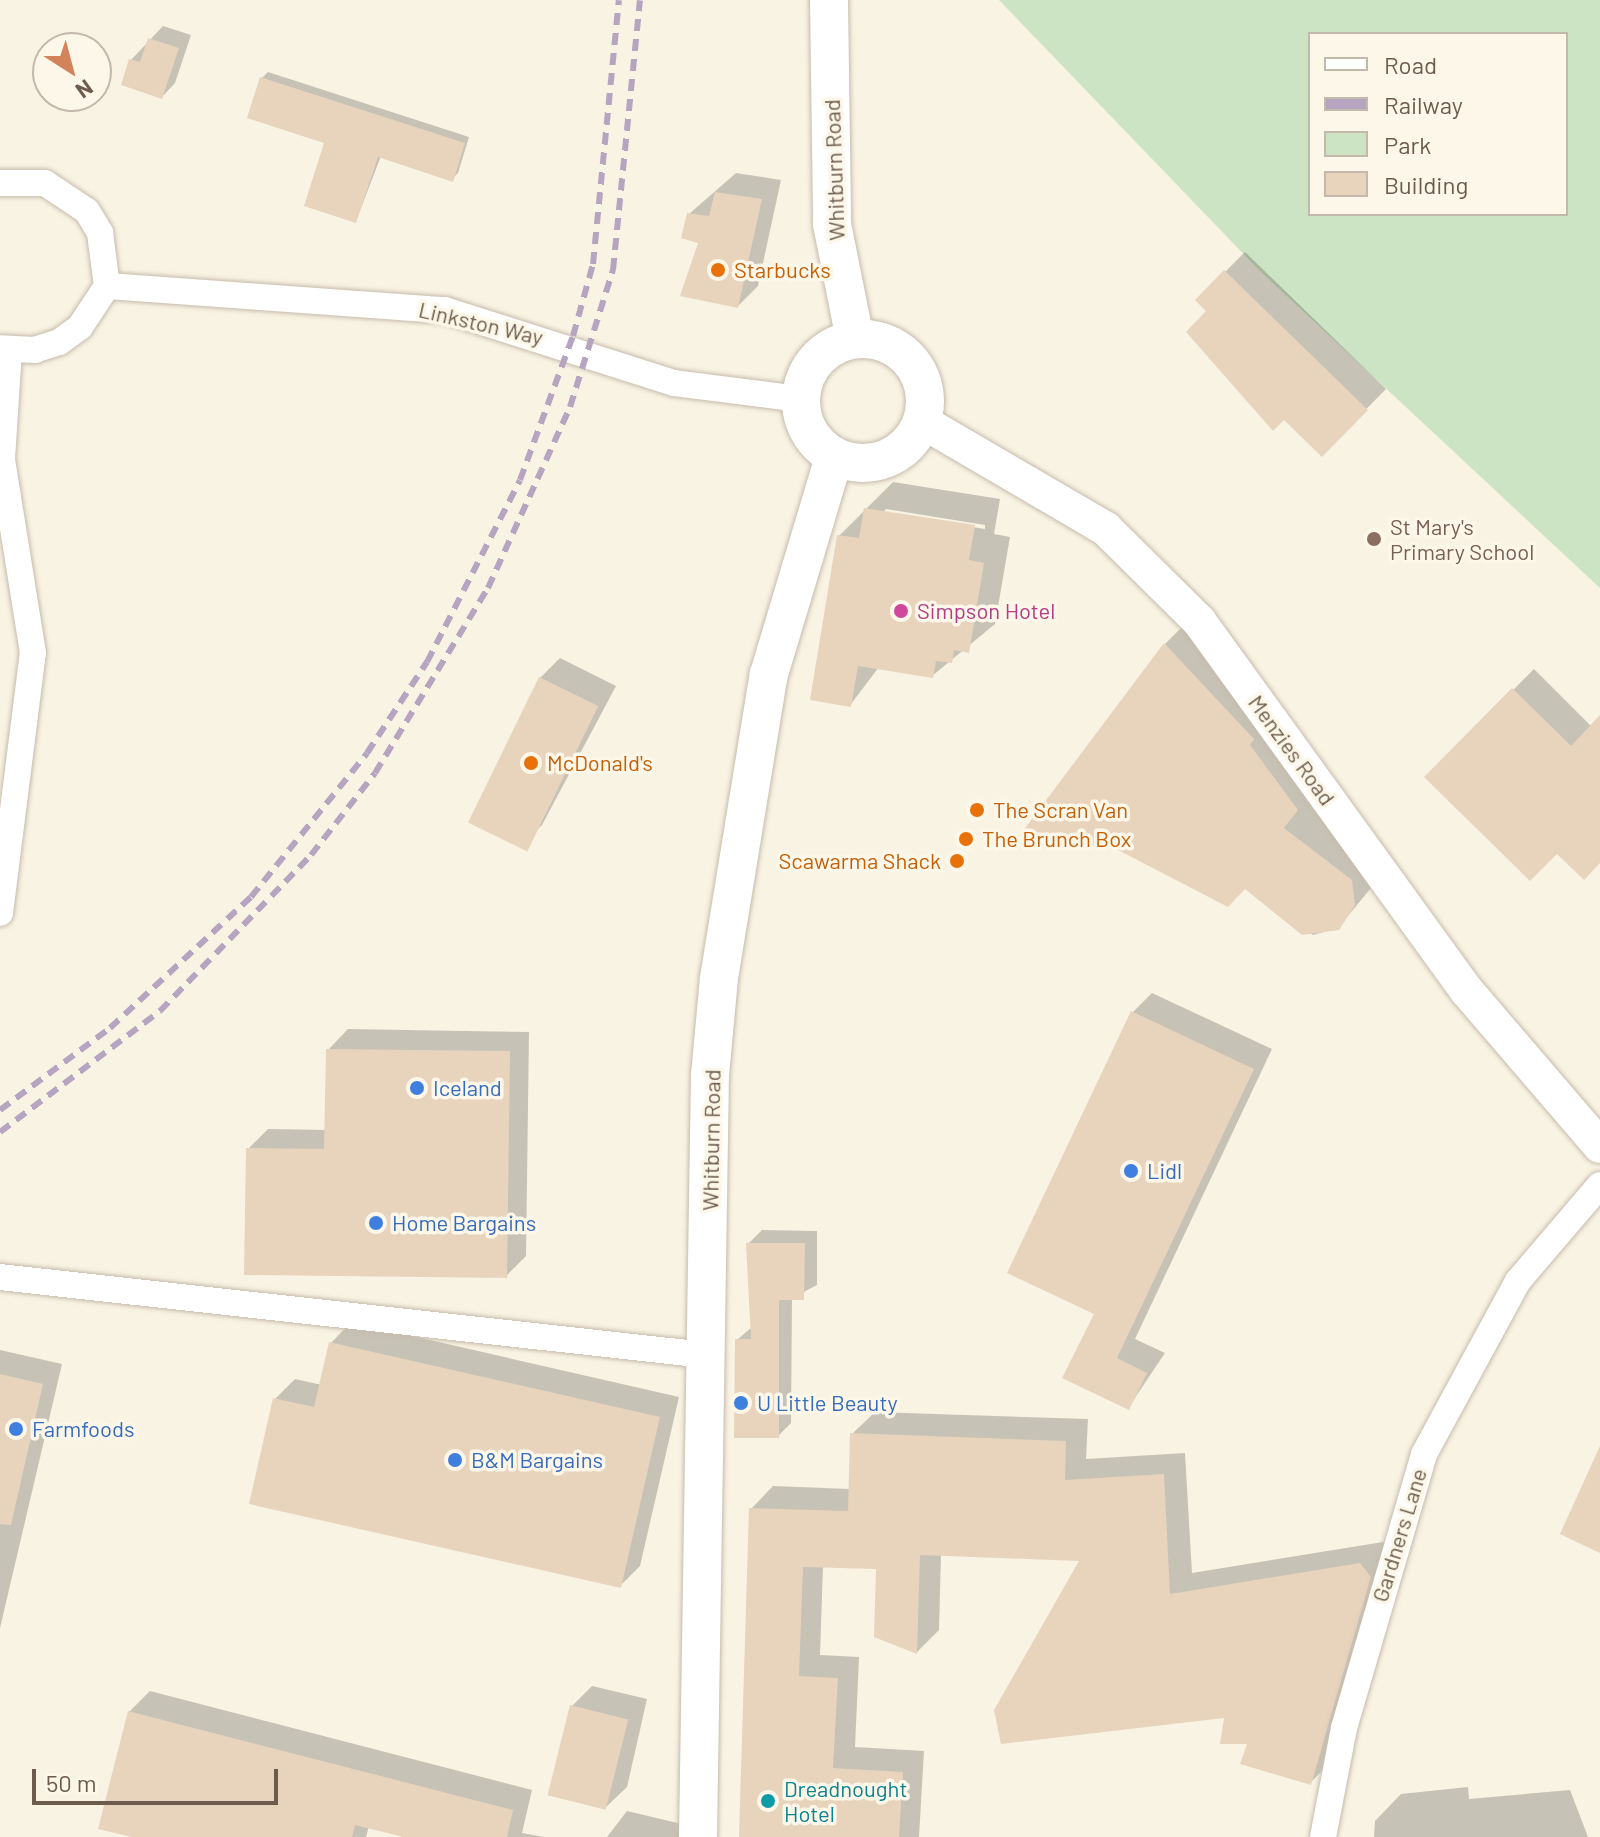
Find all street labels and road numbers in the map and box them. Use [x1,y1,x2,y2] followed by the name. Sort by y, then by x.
[818,99,850,241] street label: Whitburn Road
[416,296,546,350] street label: Linkston Way
[1243,690,1341,810] street label: Menzies Road
[697,1069,725,1211] street label: Whitburn Road
[1366,1465,1432,1605] street label: Gardners Lane

